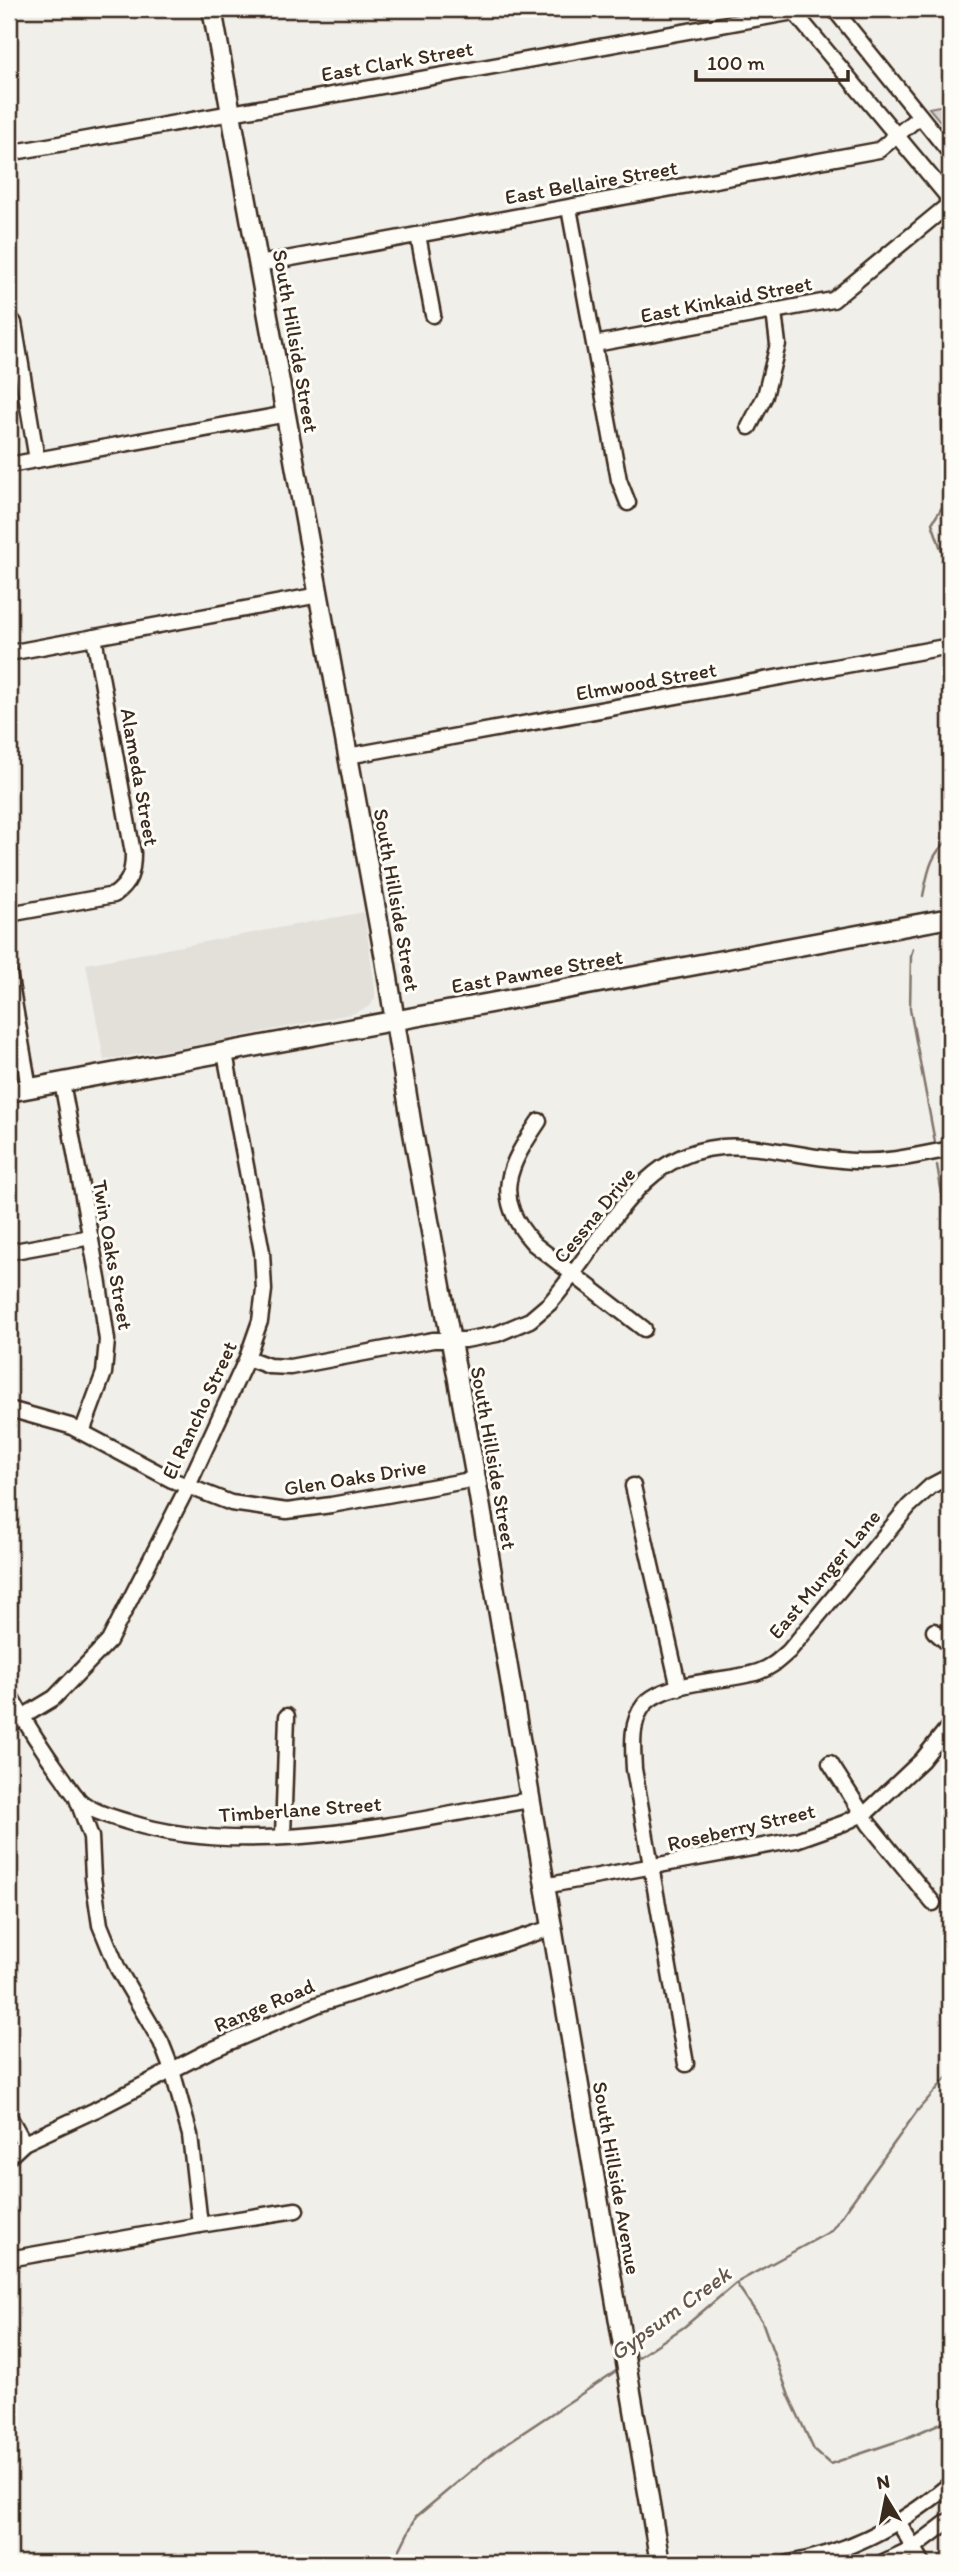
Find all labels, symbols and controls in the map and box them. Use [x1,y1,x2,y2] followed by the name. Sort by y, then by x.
[319,35,475,87] street label: East Clark Street
[696,38,849,82] scale bar
[707,50,765,75] text: 100 m
[503,154,679,209] street label: East Bellaire Street
[268,247,324,435] street label: South Hillside Street
[638,270,814,328] street label: East Kinkaid Street
[574,656,718,706] street label: Elmwood Street
[116,706,164,848] street label: Alameda Street
[369,806,425,994] street label: South Hillside Street
[449,944,625,998] street label: East Pawnee Street
[548,1162,640,1268] street label: Cessna Drive
[88,1178,139,1332] street label: Twin Oaks Street
[156,1337,242,1483] street label: El Rancho Street
[466,1364,522,1552] street label: South Hillside Street
[282,1453,428,1501] street label: Glen Oaks Drive
[763,1504,885,1644] street label: East Munger Lane
[218,1791,382,1827] street label: Timberlane Street
[665,1798,817,1856] street label: Roseberry Street
[210,1972,319,2037] street label: Range Road
[588,2079,646,2277] street label: South Hillside Avenue
[604,2259,737,2366] water label: Gypsum Creek
[850,2464,920,2534] north arrow
[875,2469,891,2494] text: N

